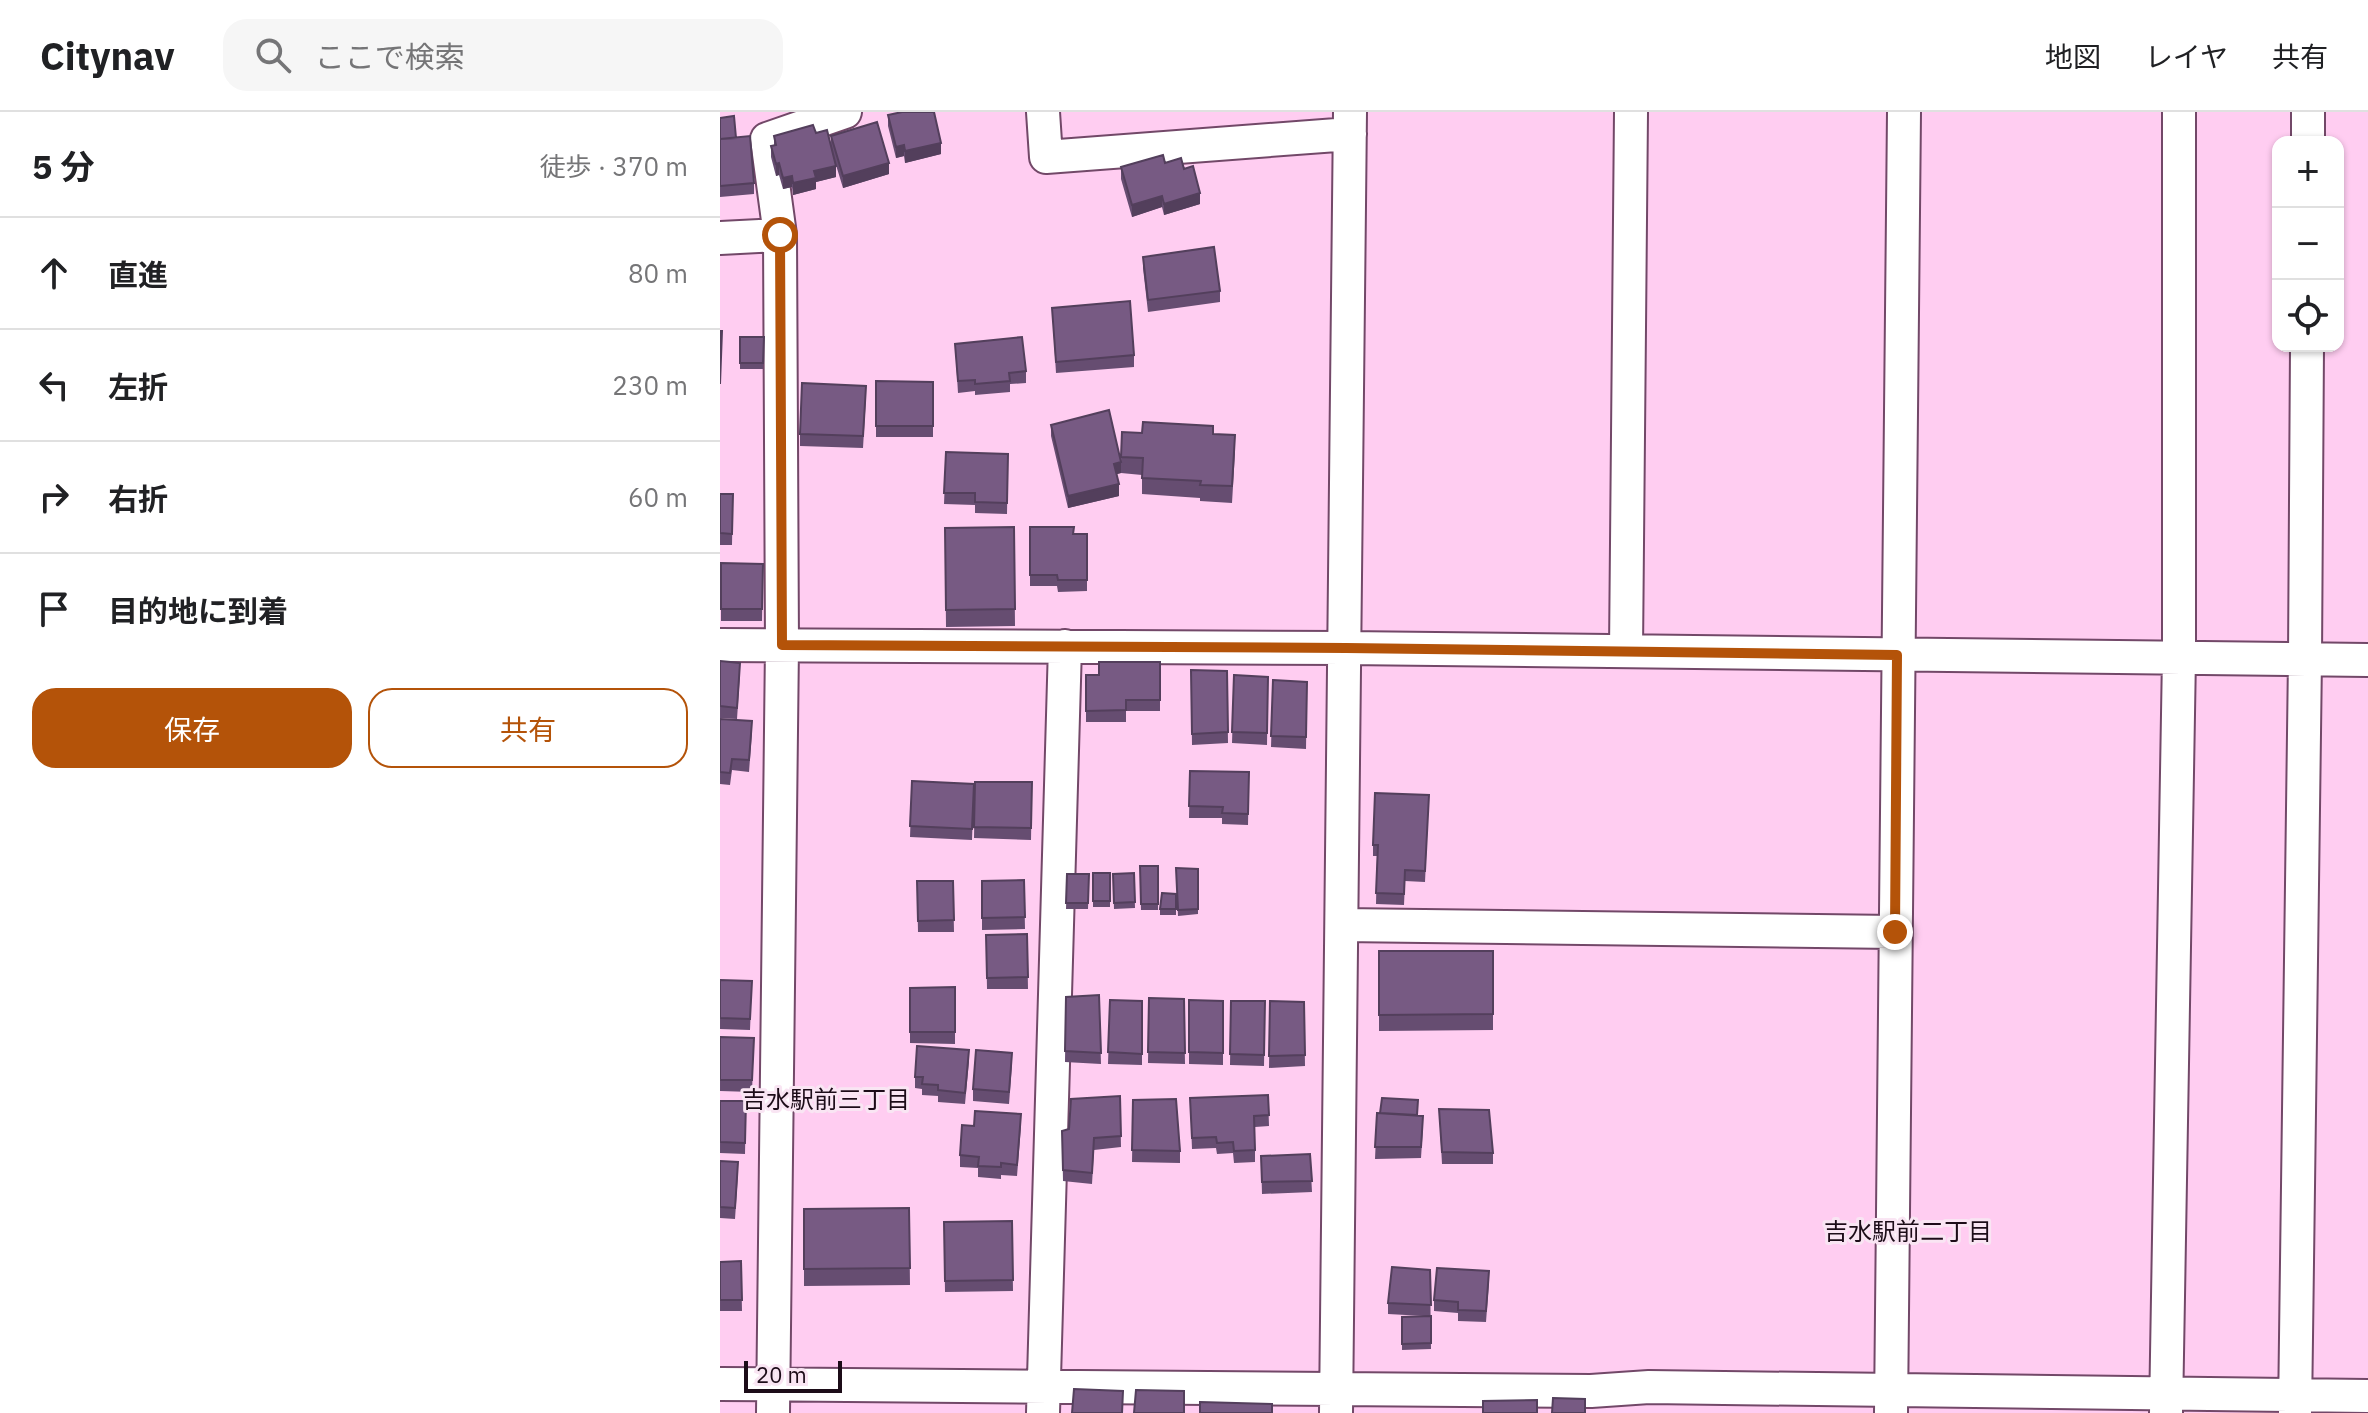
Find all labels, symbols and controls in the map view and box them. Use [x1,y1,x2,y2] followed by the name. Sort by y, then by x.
[223,19,783,91] search box
[40,31,175,80] text: Citynav
[251,33,295,77] icon: search
[315,37,465,76] text: ここで検索
[2045,38,2101,75] text: 地図
[2145,38,2228,75] text: レイヤ
[2272,38,2328,75] text: 共有
[2272,136,2344,352] map controls
[2272,136,2344,208] button: +
[32,144,94,188] text: 5 分
[540,149,688,183] text: 徒歩 · 370 m
[2272,208,2344,280] button: −
[762,217,798,253] route start
[32,251,76,295] icon: ahead
[108,255,168,294] text: 直進
[628,256,688,290] text: 80 m
[2272,280,2344,352] button: locate
[32,363,76,407] icon: left
[108,367,168,406] text: 左折
[612,368,688,402] text: 230 m
[32,475,76,519] icon: right
[108,479,168,518] text: 右折
[628,480,688,514] text: 60 m
[32,587,76,631] icon: arrive
[108,591,288,630] text: 目的地に到着
[32,688,352,768] button: 保存
[368,688,688,768] button: 共有
[1877,914,1913,950] route end
[742,1083,910,1115] district label: 吉水駅前三丁目
[1824,1215,1992,1247] district label: 吉水駅前二丁目
[744,1357,842,1393] scale bar
[756,1360,807,1389] text: 20 m

